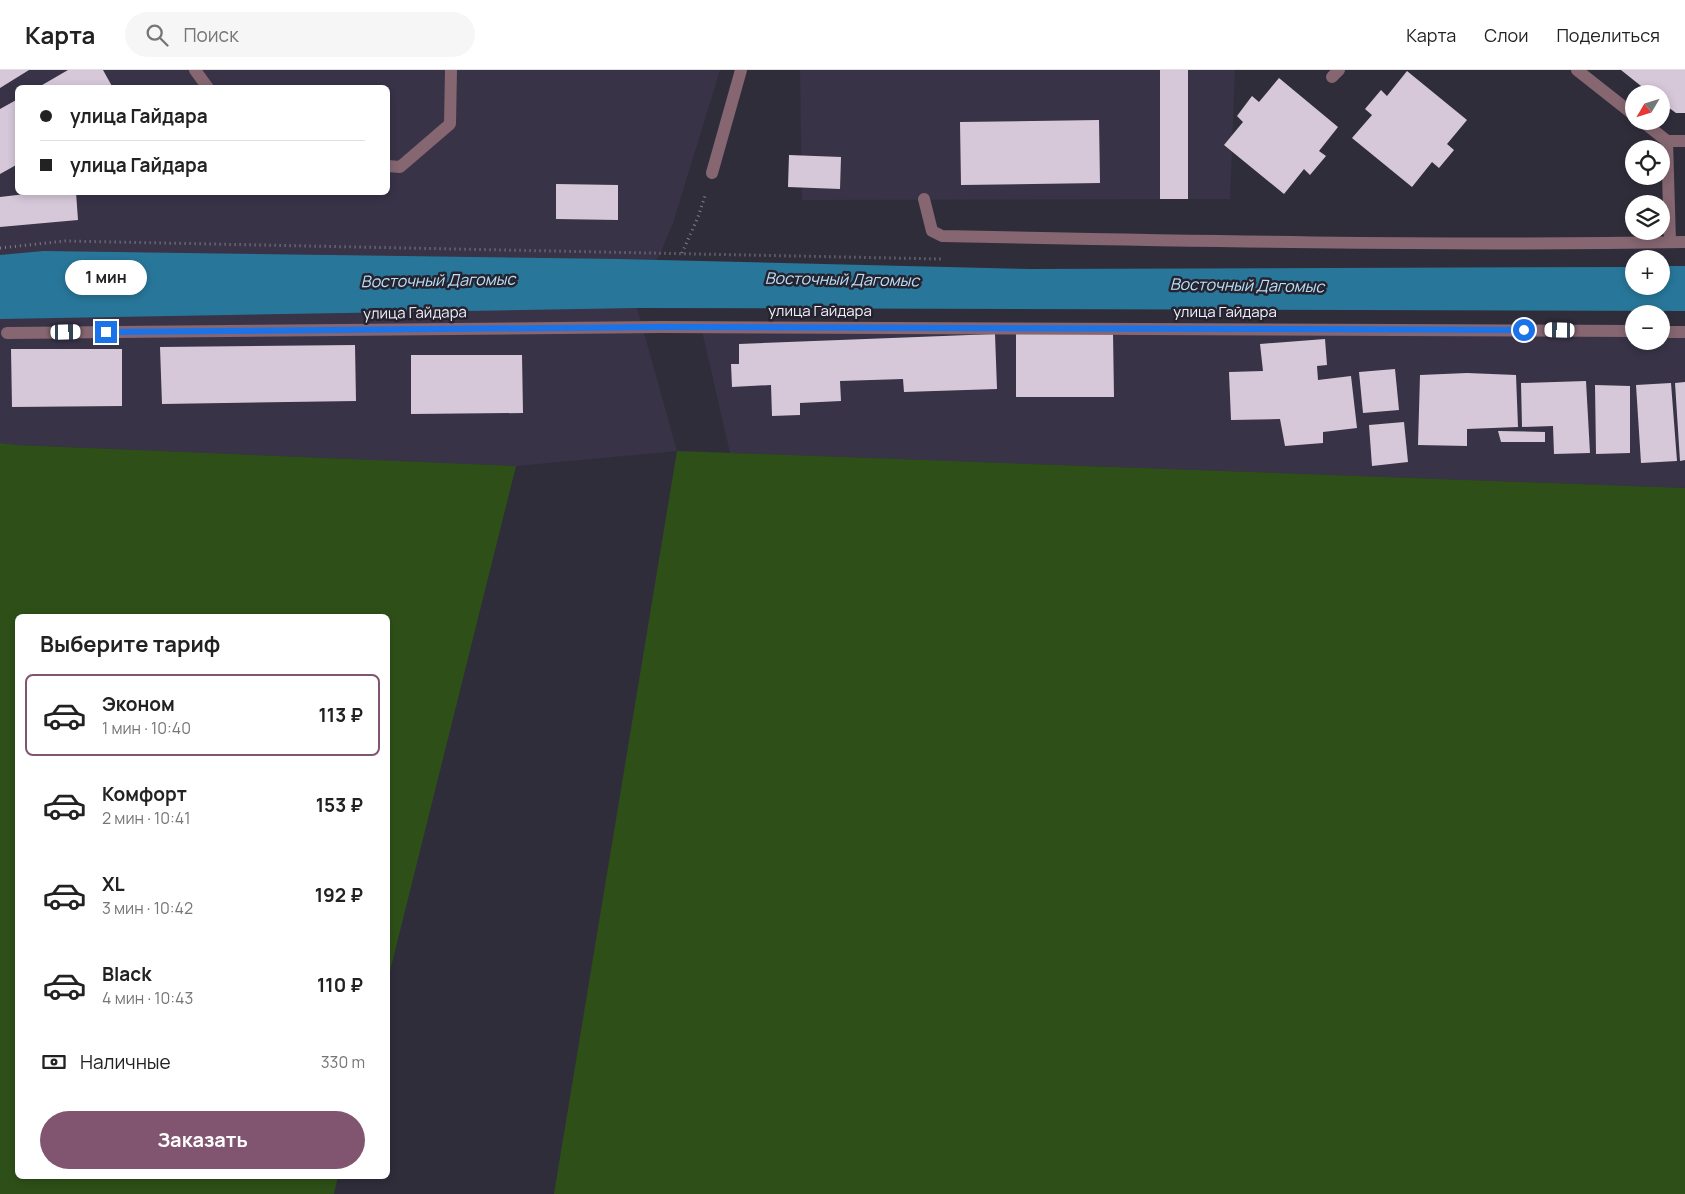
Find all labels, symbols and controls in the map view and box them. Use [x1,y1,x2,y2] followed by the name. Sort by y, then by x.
[125,12,475,57] search box
[25,18,95,51] text: Карта
[143,21,171,49] icon: search
[183,22,239,48] text: Поиск
[1406,23,1456,47] text: Карта
[1484,23,1528,47] text: Слои
[1556,23,1660,47] text: Поделиться
[1625,85,1670,130] north arrow
[1625,85,1670,350] map controls
[70,103,208,129] text: улица Гайдара
[1625,140,1670,185] button: locate
[70,152,208,178] text: улица Гайдара
[1625,195,1670,240] button: layers
[1625,250,1670,295] button: +
[65,260,147,294] callout: 1 мин
[85,266,127,288] text: 1 мин
[765,267,921,291] water label: Восточный Дагомыс
[361,268,517,292] water label: Восточный Дагомыс
[1170,273,1326,297] water label: Восточный Дагомыс
[768,300,872,321] street label: улица Гайдара
[363,301,467,324] street label: улица Гайдара
[1173,301,1277,322] street label: улица Гайдара
[1625,305,1670,350] button: −
[1513,319,1535,341] route start
[95,321,117,343] route end
[1544,322,1575,338] car
[50,324,81,340] car
[40,629,220,659] text: Выберите тариф
[102,691,175,717] text: Эконом
[42,693,87,738] icon: car
[318,702,363,728] text: 113 ₽
[102,717,191,739] text: 1 мин · 10:40
[102,781,187,807] text: Комфорт
[42,783,87,828] icon: car
[316,792,363,818] text: 153 ₽
[102,807,190,829] text: 2 мин · 10:41
[102,871,125,897] text: XL
[42,873,87,918] icon: car
[315,882,363,908] text: 192 ₽
[102,897,193,919] text: 3 мин · 10:42
[102,961,151,987] text: Black
[42,963,87,1008] icon: car
[317,972,363,998] text: 110 ₽
[102,987,193,1009] text: 4 мин · 10:43
[40,1048,68,1076] icon: cash
[80,1049,171,1075] text: Наличные
[321,1051,365,1073] text: 330 m
[40,1111,365,1169] button: Заказать

